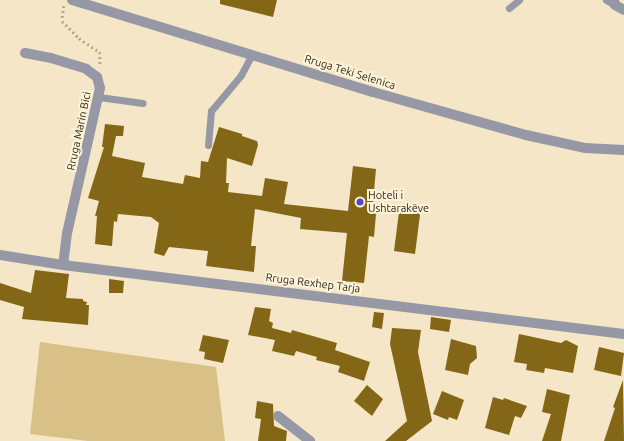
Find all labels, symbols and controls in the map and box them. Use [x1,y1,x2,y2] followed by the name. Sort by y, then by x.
[303,52,397,92] street label: Rruga Teki Selenica
[64,90,94,172] street label: Rruga Marin Bici
[368,189,429,215] place label: Hoteli i Ushtarakëve
[355,197,365,207] marker: Hoteli i Ushtarakëve
[265,271,361,295] street label: Rruga Rexhep Tarja

